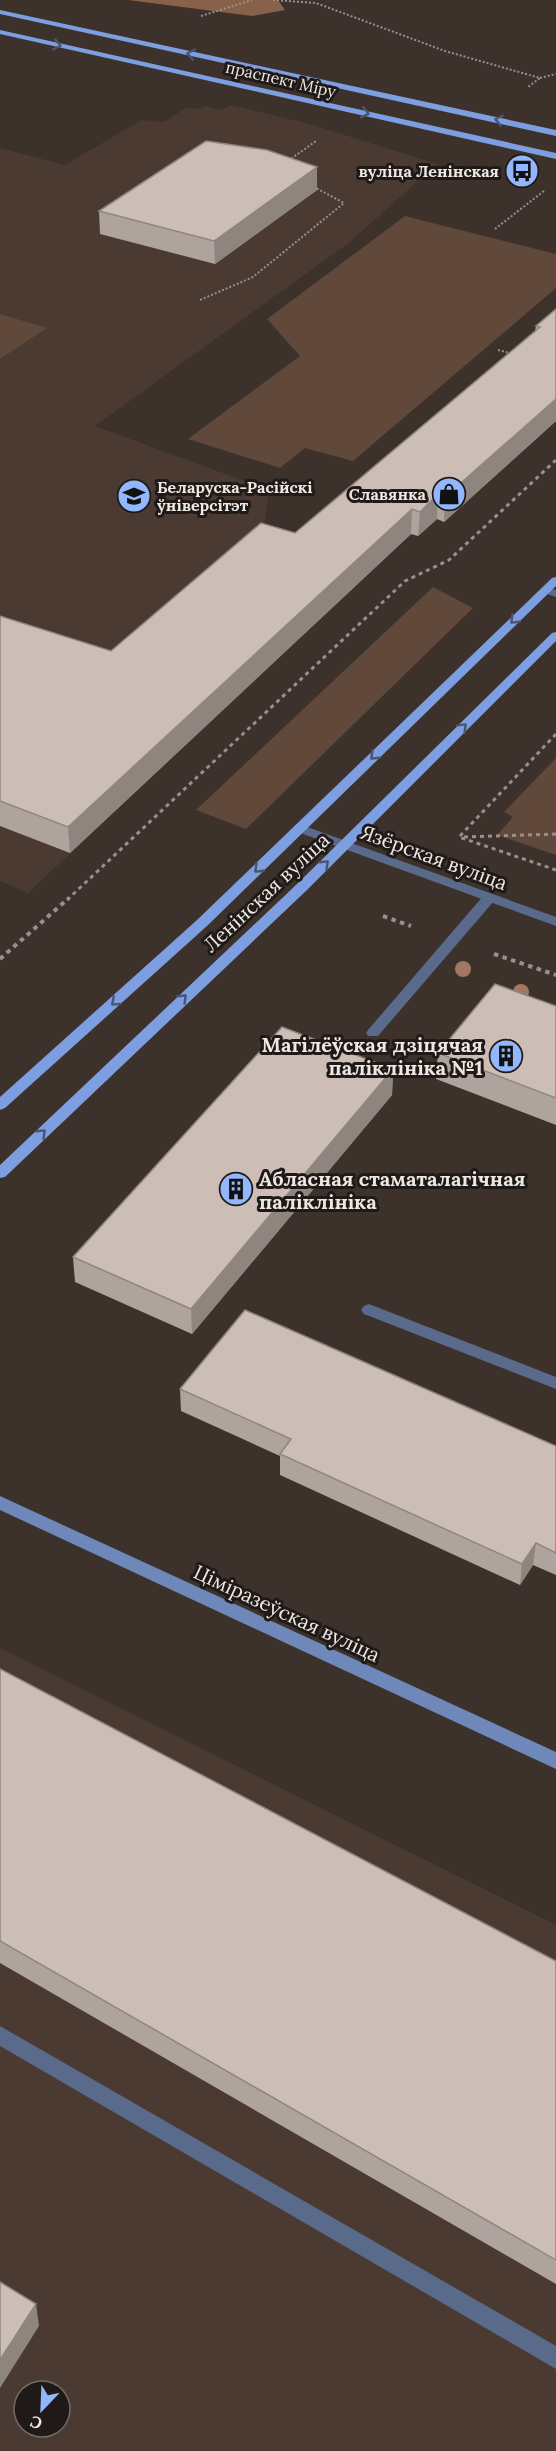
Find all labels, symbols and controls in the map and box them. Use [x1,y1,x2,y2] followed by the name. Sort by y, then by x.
[52,37,62,50] one-way arrow
[187,48,197,61] one-way arrow
[224,57,339,102] street label: праспект Міру
[360,105,370,118] one-way arrow
[494,115,504,128] one-way arrow
[504,153,540,189] bus stop icon: вуліца Ленінская
[359,161,499,181] place label: вуліца Ленінская
[431,476,467,512] shop icon: Славянка
[157,477,312,515] place label: Беларуска-Расійскі ўніверсітэт
[116,478,152,514] school or university icon: Беларуска-Расійскі ўніверсітэт
[349,484,427,504] place label: Славянка
[511,613,522,624] one-way arrow
[456,723,467,734] one-way arrow
[370,749,380,760] one-way arrow
[357,819,511,895] street label: Язёрская вуліца
[198,827,334,957] street label: Ленінская вуліца
[318,860,328,871] one-way arrow
[254,862,265,873] one-way arrow
[176,994,187,1005] one-way arrow
[111,995,121,1006] one-way arrow
[262,1032,483,1080] place label: Магілёўская дзіцячая паліклініка №1
[488,1038,524,1074] building icon: Магілёўская дзіцячая паліклініка №1
[35,1129,46,1140] one-way arrow
[259,1166,525,1214] place label: Абласная стаматалагічная паліклініка
[218,1171,254,1207] building icon: Абласная стаматалагічная паліклініка
[190,1559,384,1667] street label: Ціміразеўская вуліца
[12,2379,72,2439] north arrow
[27,2411,45,2434] text: С

